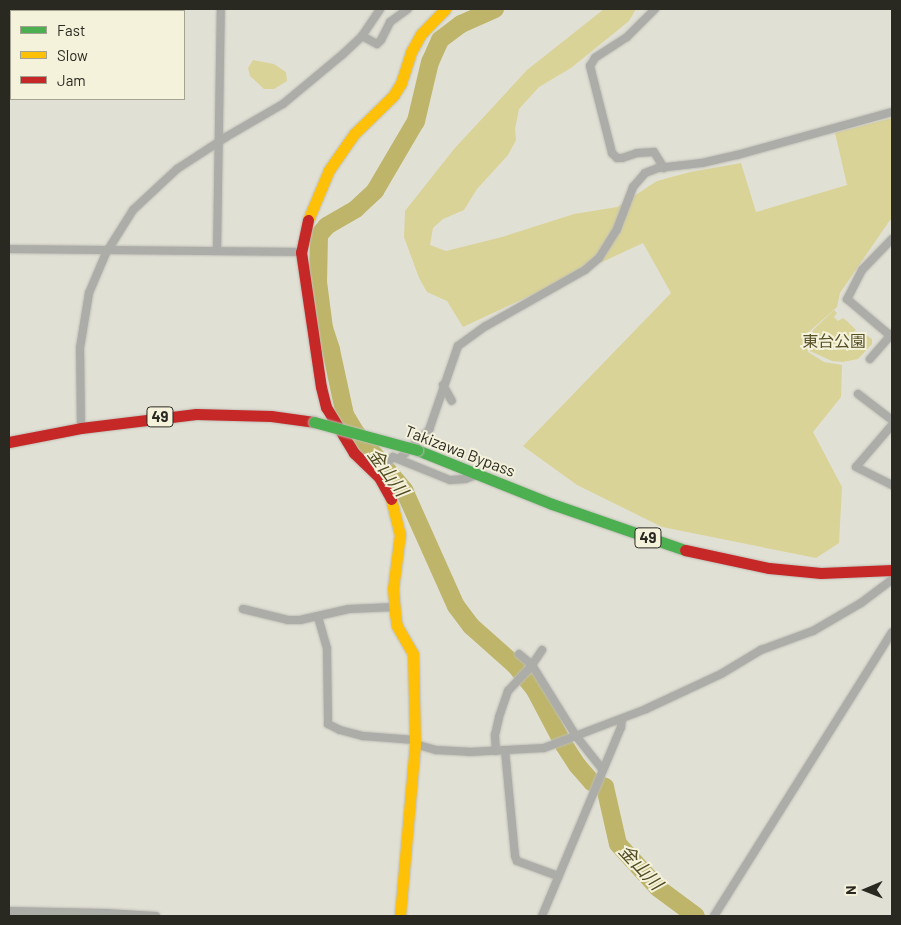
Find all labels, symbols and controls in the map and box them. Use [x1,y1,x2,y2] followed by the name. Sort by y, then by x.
[10,10,185,100] legend
[57,21,85,39] text: Fast
[57,46,88,64] text: Slow
[57,71,86,89] text: Jam
[802,331,866,351] park label: 東台公園
[146,404,174,430] road number: 49
[402,421,518,481] street label: Takizawa Bypass
[363,444,413,500] water label: 金山川
[634,526,662,550] road number: 49
[615,840,667,894] water label: 金山川
[841,865,891,915] north arrow
[842,885,859,895] text: N

